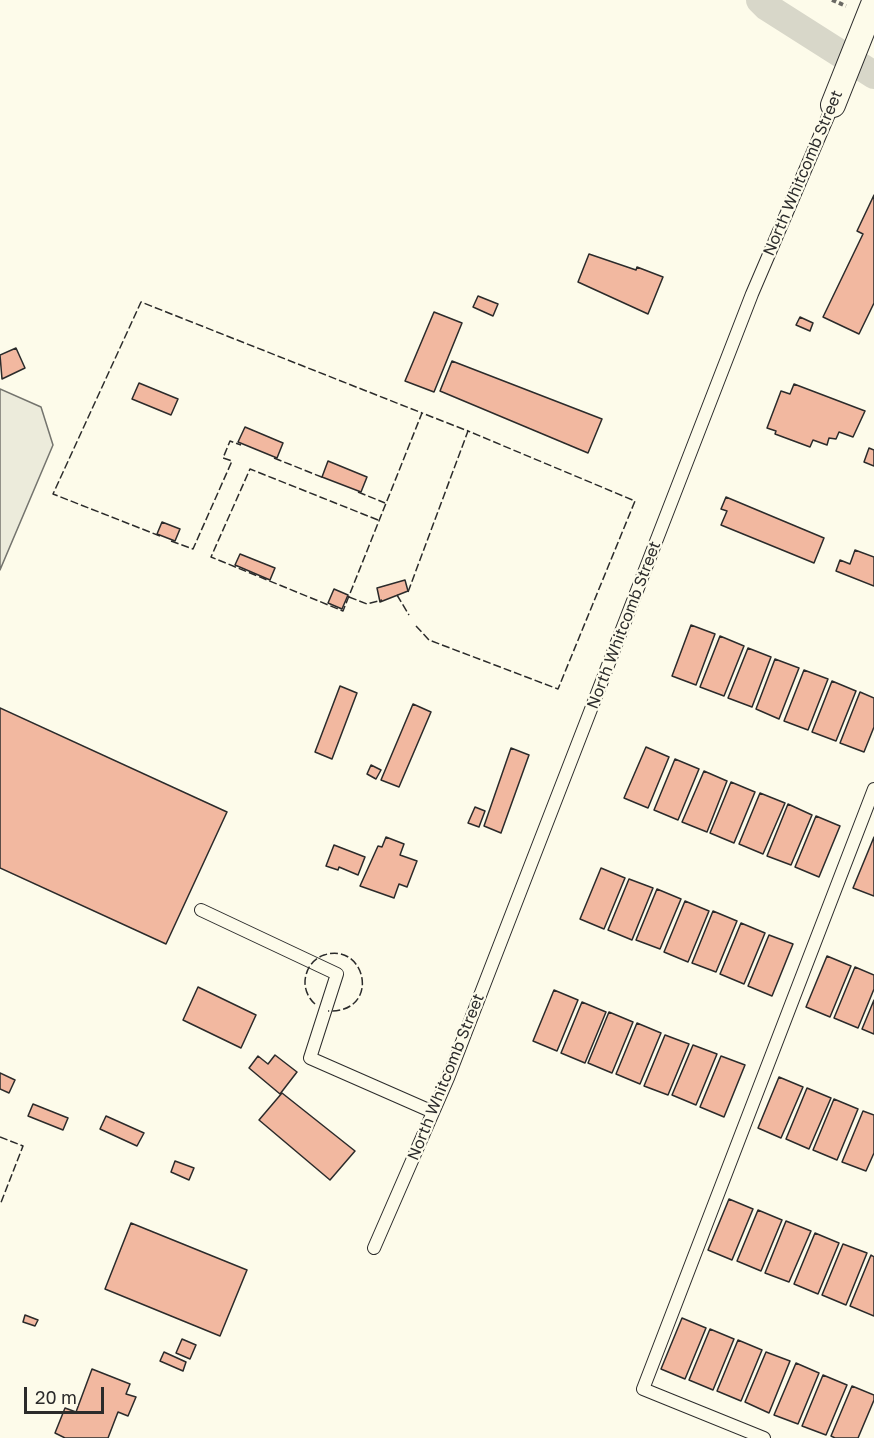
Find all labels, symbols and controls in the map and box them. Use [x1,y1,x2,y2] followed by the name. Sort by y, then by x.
[759,87,847,259] street label: North Whitcomb Street
[583,538,665,712] street label: North Whitcomb Street
[404,991,488,1163] street label: North Whitcomb Street
[27,1375,106,1413] scale bar
[35,1386,77,1408] text: 20 m

